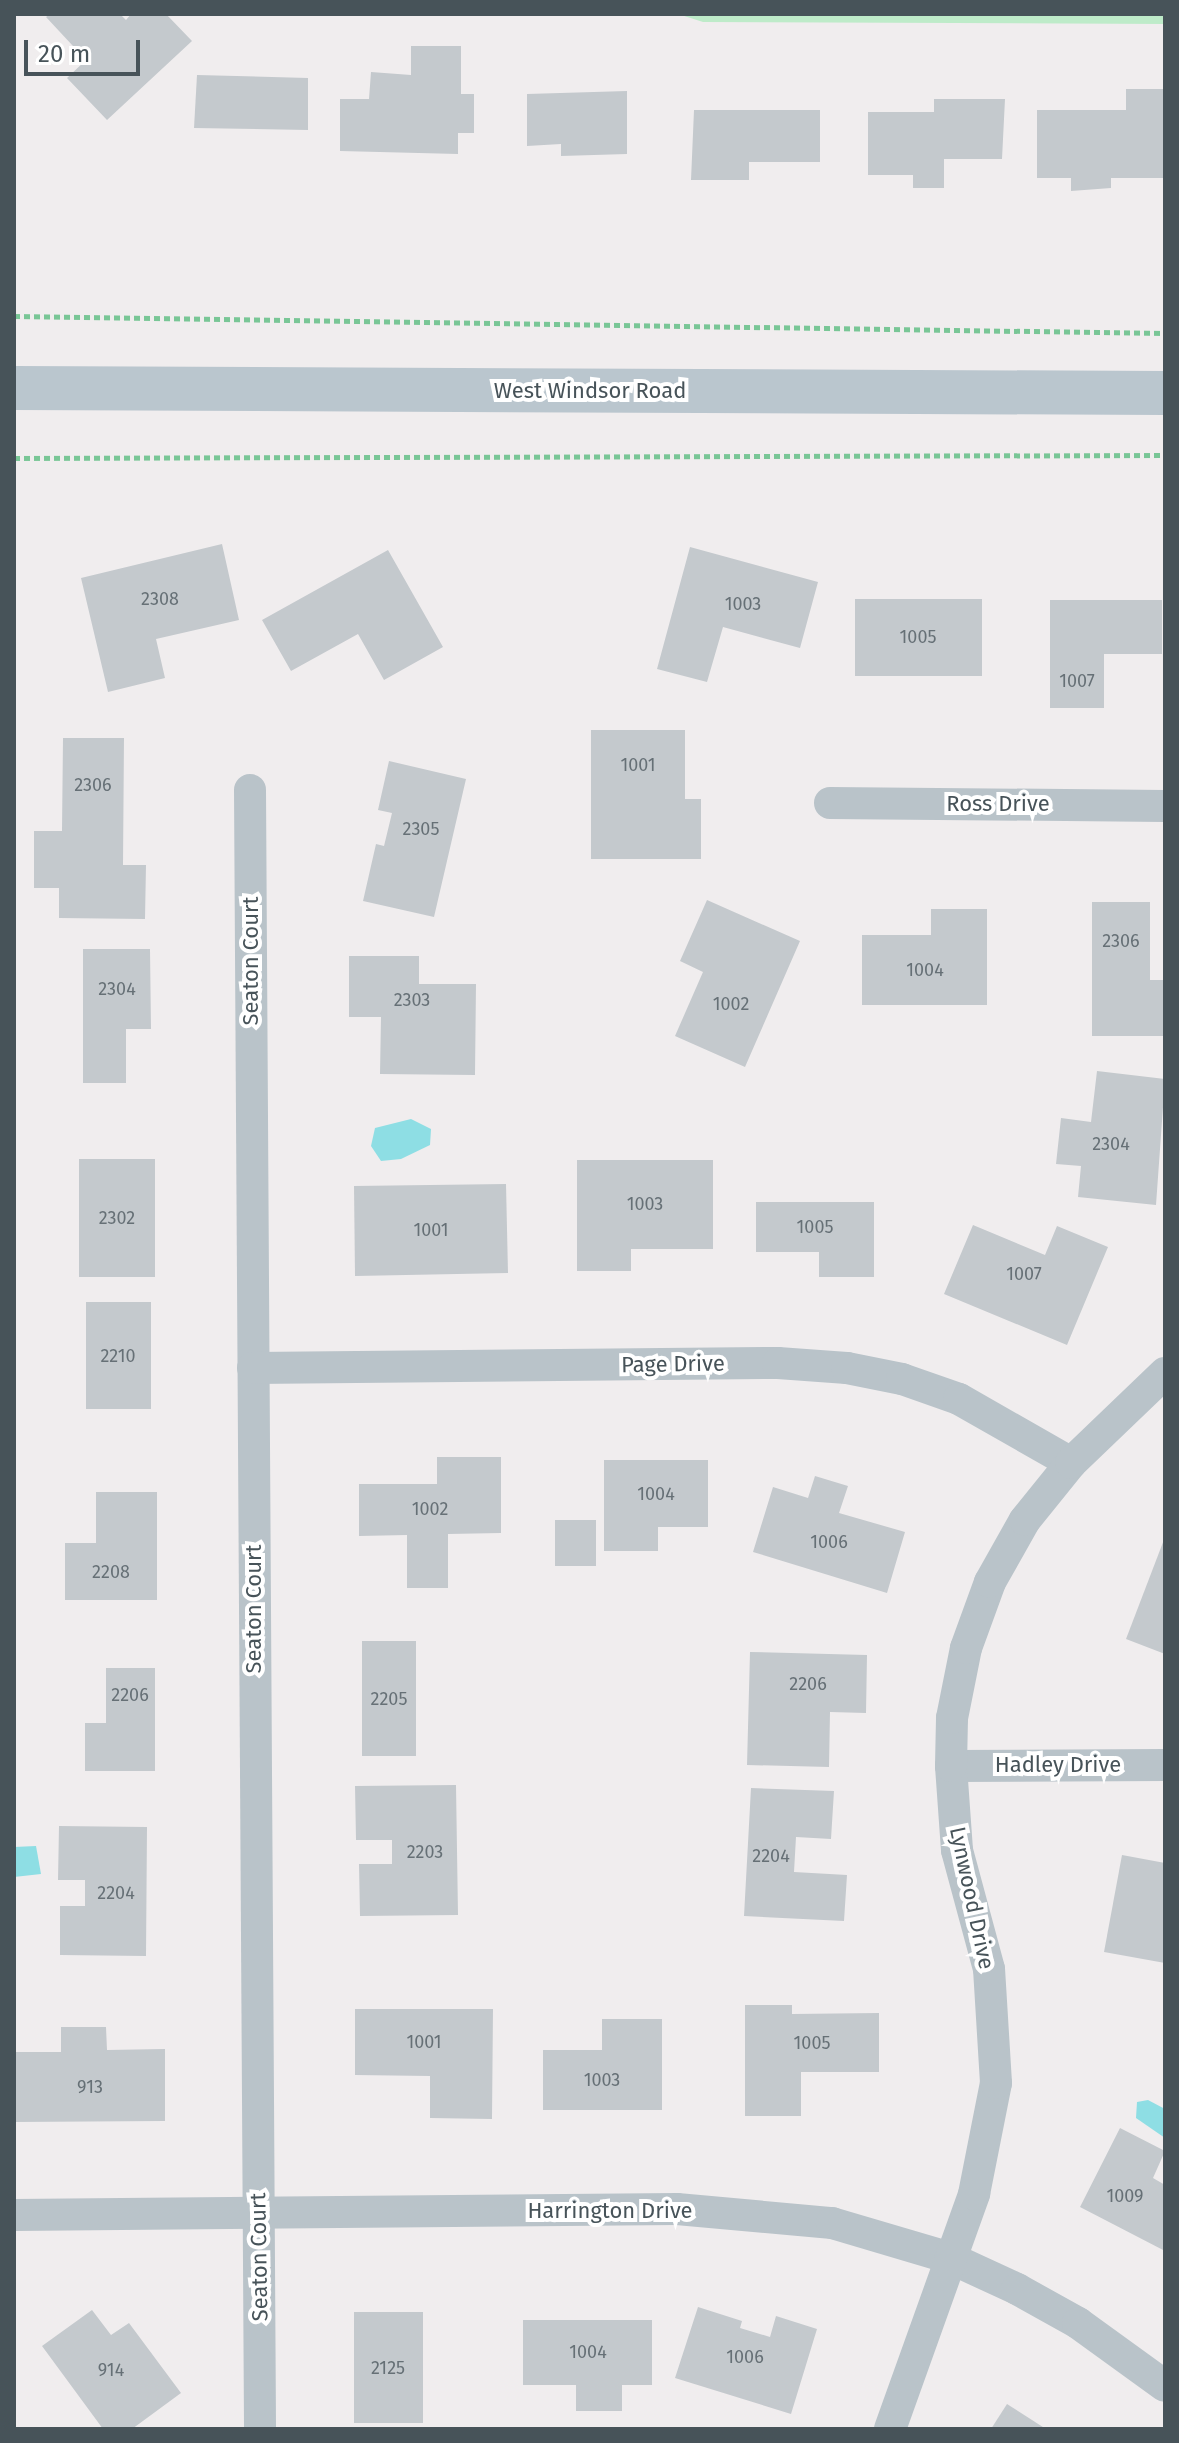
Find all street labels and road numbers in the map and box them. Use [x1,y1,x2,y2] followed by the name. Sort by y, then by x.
[494,378,686,404] street label: West Windsor Road
[946,791,1050,817] street label: Ross Drive
[238,897,264,1025] street label: Seaton Court
[621,1350,725,1378] street label: Page Drive
[241,1545,267,1673] street label: Seaton Court
[995,1752,1121,1778] street label: Hadley Drive
[944,1824,1000,1972] street label: Lynwood Drive
[245,2192,273,2322] street label: Seaton Court
[527,2198,693,2224] street label: Harrington Drive

